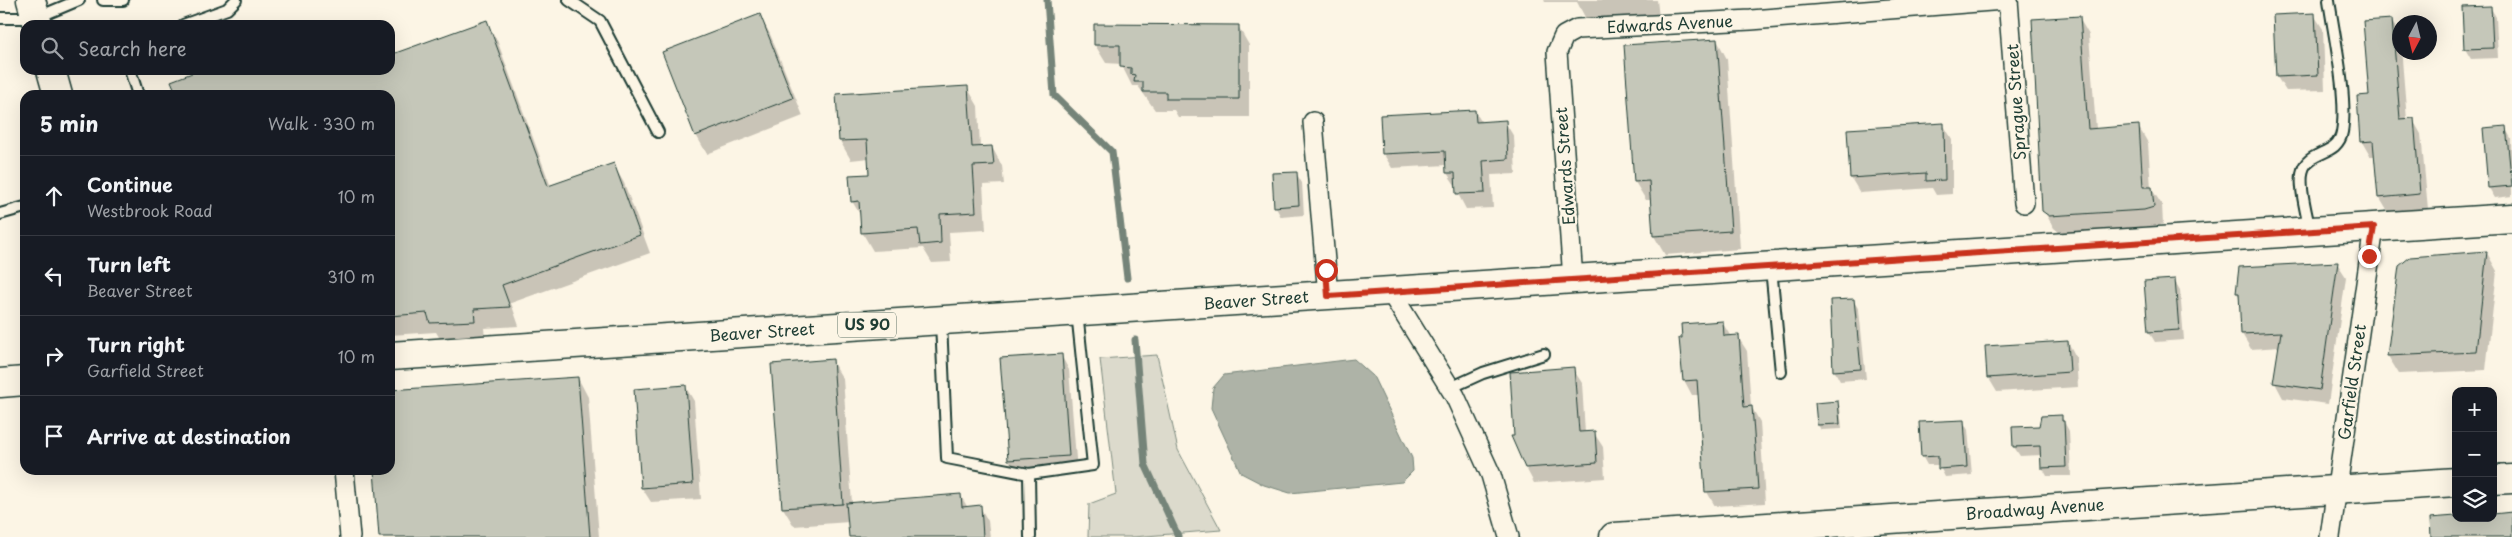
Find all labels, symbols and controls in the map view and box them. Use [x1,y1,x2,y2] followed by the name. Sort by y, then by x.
[1606,8,1734,38] street label: Edwards Avenue
[2392,15,2437,60] north arrow
[20,20,395,75] search box
[38,34,66,62] icon: search
[78,34,187,62] text: Search here
[1999,43,2031,161] street label: Sprague Street
[1548,106,1580,226] street label: Edwards Street
[40,107,98,139] text: 5 min
[268,111,375,135] text: Walk · 330 m
[87,170,173,198] text: Continue
[40,182,68,210] icon: ahead
[338,184,375,208] text: 10 m
[87,198,213,222] text: Westbrook Road
[2358,245,2381,268] route end
[87,250,171,278] text: Turn left
[1315,259,1338,282] route start
[40,262,68,290] icon: left
[327,264,375,288] text: 310 m
[87,278,193,302] text: Beaver Street
[1202,283,1310,315] street label: Beaver Street
[838,312,896,338] road number: US 90
[708,315,816,347] street label: Beaver Street
[2331,322,2371,441] street label: Garfield Street
[87,330,185,358] text: Turn right
[40,342,68,370] icon: right
[338,344,375,368] text: 10 m
[87,358,204,382] text: Garfield Street
[2452,387,2497,522] map controls
[2452,387,2497,432] button: +
[40,422,68,450] icon: arrive
[87,422,291,450] text: Arrive at destination
[2452,432,2497,477] button: −
[2452,477,2497,522] button: layers
[1965,491,2105,525] street label: Broadway Avenue

